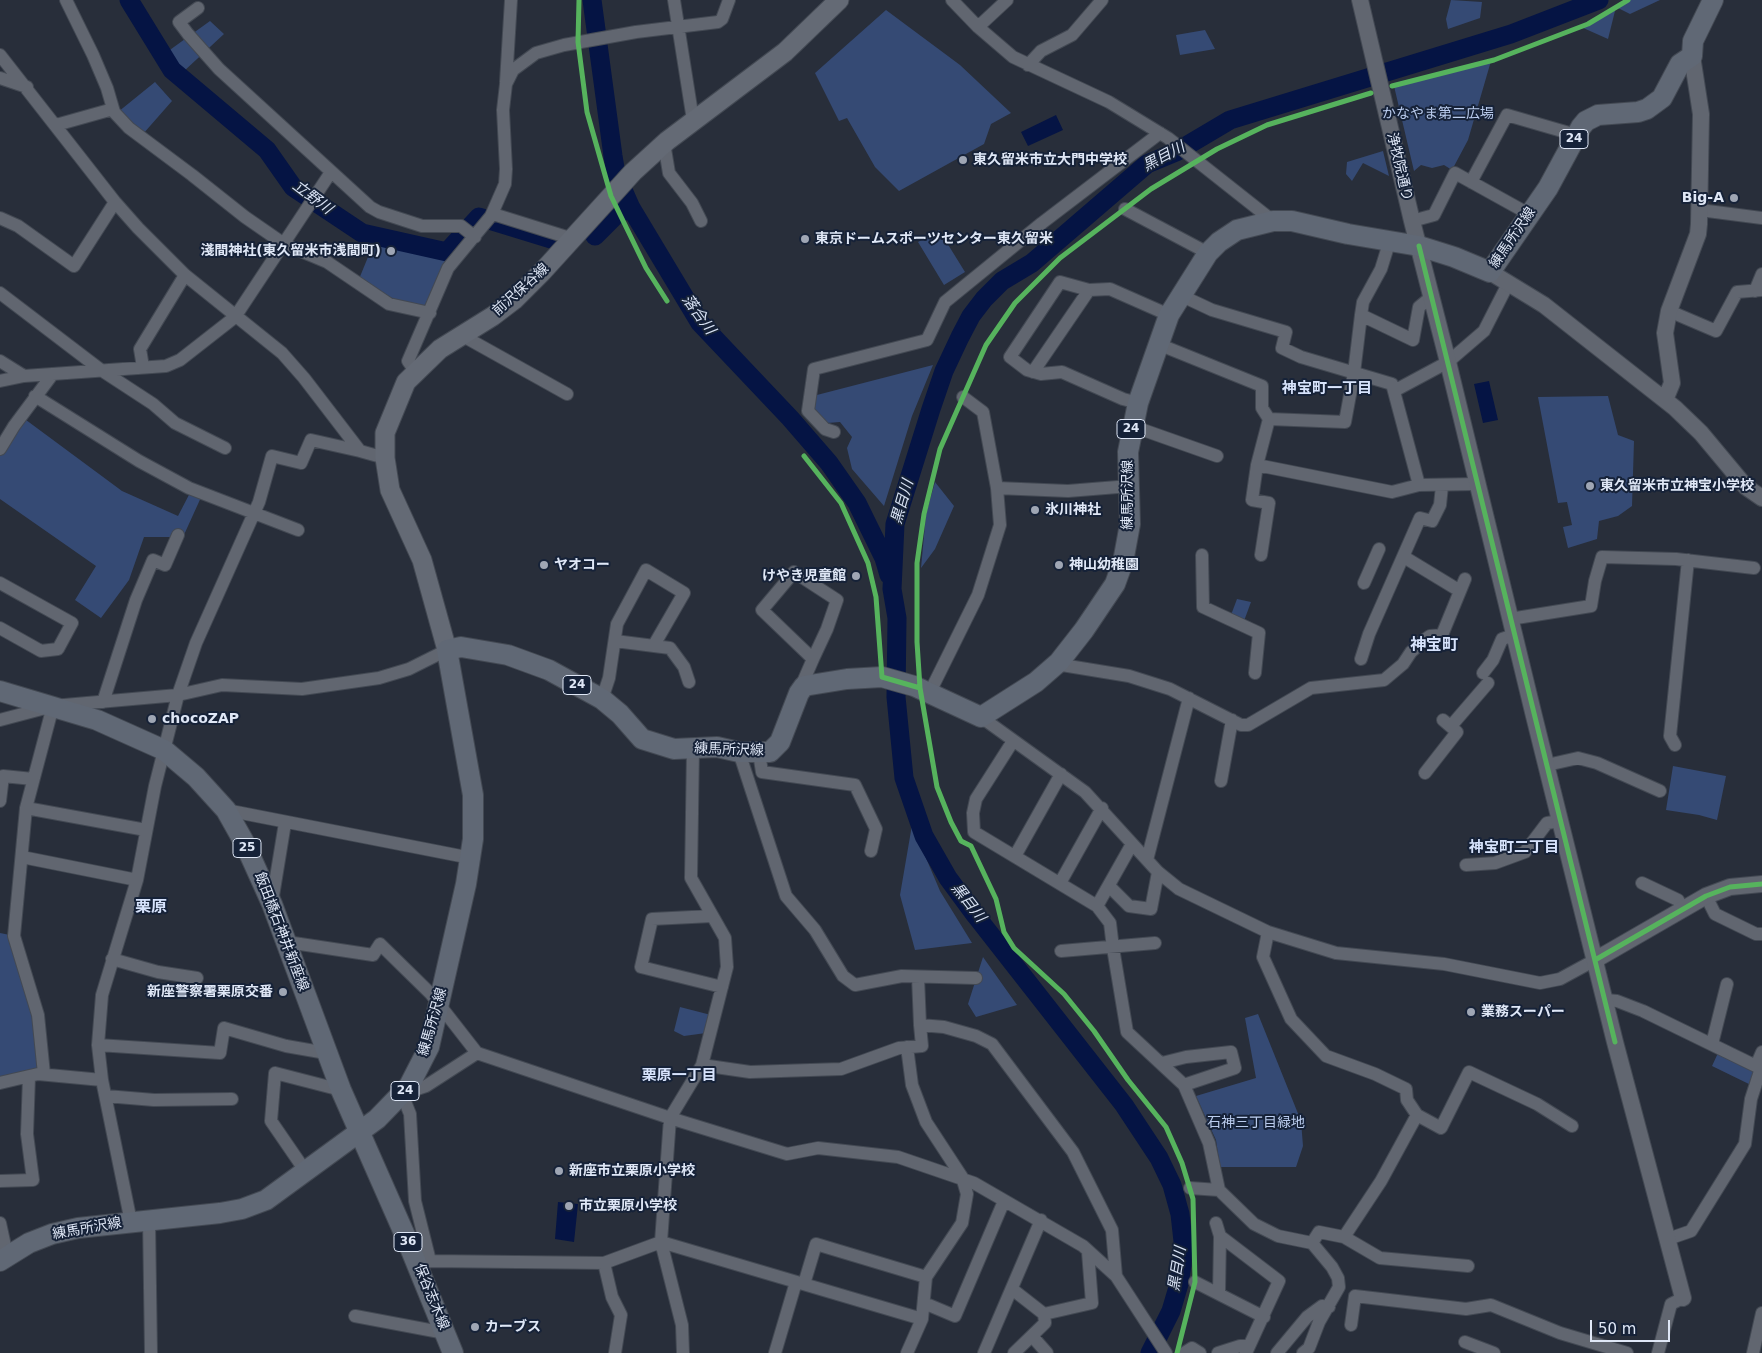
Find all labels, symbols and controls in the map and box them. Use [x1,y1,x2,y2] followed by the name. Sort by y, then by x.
[1382,106,1494,122] park label: かなやま第二広場
[1560,130,1588,148] road number: 24
[1383,131,1415,203] street label: 浄牧院通り
[1140,138,1188,176] water label: 黒目川
[973,152,1127,168] place label: 東久留米市立大門中学校
[957,154,969,166] marker: 東久留米市立大門中学校
[289,177,335,219] water label: 立野川
[1682,190,1724,206] place label: Big-A
[1728,192,1740,204] marker: Big-A
[1486,204,1540,272] street label: 練馬所沢線
[815,231,1053,247] place label: 東京ドームスポーツセンター東久留米
[799,233,811,245] marker: 東京ドームスポーツセンター東久留米
[200,243,381,259] place label: 淺間神社(東久留米市浅間町)
[385,245,397,257] marker: 淺間神社(東久留米市浅間町)
[489,260,553,320] street label: 前沢保谷線
[677,292,719,338] water label: 落合川
[1282,380,1372,398] district label: 神宝町一丁目
[1117,419,1145,438] road number: 24
[1120,460,1136,530] street label: 練馬所沢線
[888,478,918,526] water label: 黒目川
[1600,478,1754,494] place label: 東久留米市立神宝小学校
[1584,480,1596,492] marker: 東久留米市立神宝小学校
[1045,502,1101,518] place label: 氷川神社
[1029,504,1041,516] marker: 氷川神社
[554,557,610,573] place label: ヤオコー
[1069,557,1139,573] place label: 神山幼稚園
[538,559,550,571] marker: ヤオコー
[1053,559,1065,571] marker: 神山幼稚園
[762,568,846,584] place label: けやき児童館
[850,570,862,582] marker: けやき児童館
[1410,636,1458,656] district label: 神宝町
[563,676,591,694] road number: 24
[162,711,239,727] place label: chocoZAP
[146,713,158,725] marker: chocoZAP
[694,740,764,760] street label: 練馬所沢線
[233,838,261,858] road number: 25
[1469,839,1559,857] district label: 神宝町二丁目
[251,870,311,994] street label: 飯田橋石神井新座線
[947,880,989,926] water label: 黒目川
[135,898,167,918] district label: 栗原
[147,984,273,1000] place label: 新座警察署栗原交番
[277,986,289,998] marker: 新座警察署栗原交番
[415,986,451,1058] street label: 練馬所沢線
[1481,1004,1565,1020] place label: 業務スーパー
[1465,1006,1477,1018] marker: 業務スーパー
[642,1067,716,1085] district label: 栗原一丁目
[391,1082,419,1100] road number: 24
[1207,1115,1305,1131] park label: 石神三丁目緑地
[569,1163,695,1179] place label: 新座市立栗原小学校
[553,1165,565,1177] marker: 新座市立栗原小学校
[579,1198,677,1214] place label: 市立栗原小学校
[563,1200,575,1212] marker: 市立栗原小学校
[51,1215,123,1243] street label: 練馬所沢線
[394,1232,422,1252] road number: 36
[1166,1245,1190,1293] water label: 黒目川
[410,1261,452,1333] street label: 保谷志木線
[1592,1310,1672,1342] scale bar
[485,1319,541,1335] place label: カーブス
[1598,1320,1636,1338] text: 50 m
[469,1321,481,1333] marker: カーブス

